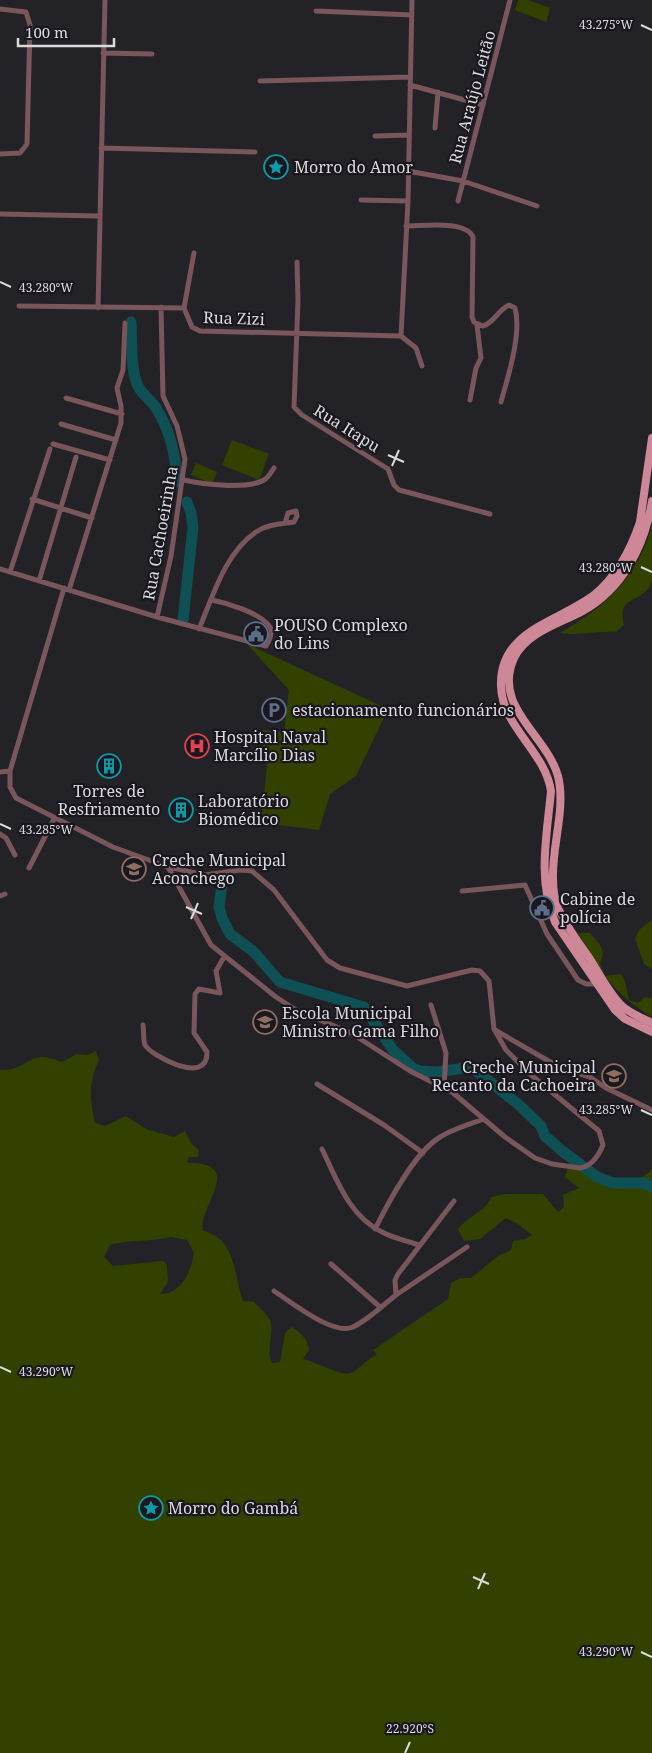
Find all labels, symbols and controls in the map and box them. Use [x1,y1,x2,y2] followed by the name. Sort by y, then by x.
[18,15,114,47] scale bar
[579,16,633,33] text: 43.275°W
[25,22,68,42] text: 100 m
[444,28,500,166] street label: Rua Araújo Leitão
[263,154,289,180] place icon: Morro do Amor
[294,156,414,178] place label: Morro do Amor
[19,279,73,296] text: 43.280°W
[203,306,265,330] street label: Rua Zizi
[310,399,384,457] street label: Rua Itapu
[137,464,183,602] street label: Rua Cachoeirinha
[579,559,633,576] text: 43.280°W
[274,614,408,654] place label: POUSO Complexo do Lins
[243,621,269,647] public building icon: POUSO Complexo do Lins
[261,697,287,723] parking icon: estacionamento funcionários
[292,699,514,721] place label: estacionamento funcionários
[214,726,326,766] place label: Hospital Naval Marcílio Dias
[184,733,210,759] hospital icon: Hospital Naval Marcílio Dias
[96,753,122,779] building icon: Torres de Resfriamento
[58,780,160,820] place label: Torres de Resfriamento
[198,790,289,830] place label: Laboratório Biomédico
[168,797,194,823] building icon: Laboratório Biomédico
[19,821,73,838] text: 43.285°W
[152,849,286,889] place label: Creche Municipal Aconchego
[121,856,147,882] school or university icon: Creche Municipal Aconchego
[560,888,635,928] place label: Cabine de polícia
[529,895,555,921] public building icon: Cabine de polícia
[282,1002,439,1042] place label: Escola Municipal Ministro Gama Filho
[252,1009,278,1035] school or university icon: Escola Municipal Ministro Gama Filho
[432,1056,596,1096] place label: Creche Municipal Recanto da Cachoeira
[601,1063,627,1089] school or university icon: Creche Municipal Recanto da Cachoeira
[579,1101,633,1118] text: 43.285°W
[19,1363,73,1380] text: 43.290°W
[138,1495,164,1521] place icon: Morro do Gambá
[168,1497,298,1519] place label: Morro do Gambá
[579,1643,633,1660] text: 43.290°W
[386,1720,434,1737] text: 22.920°S

